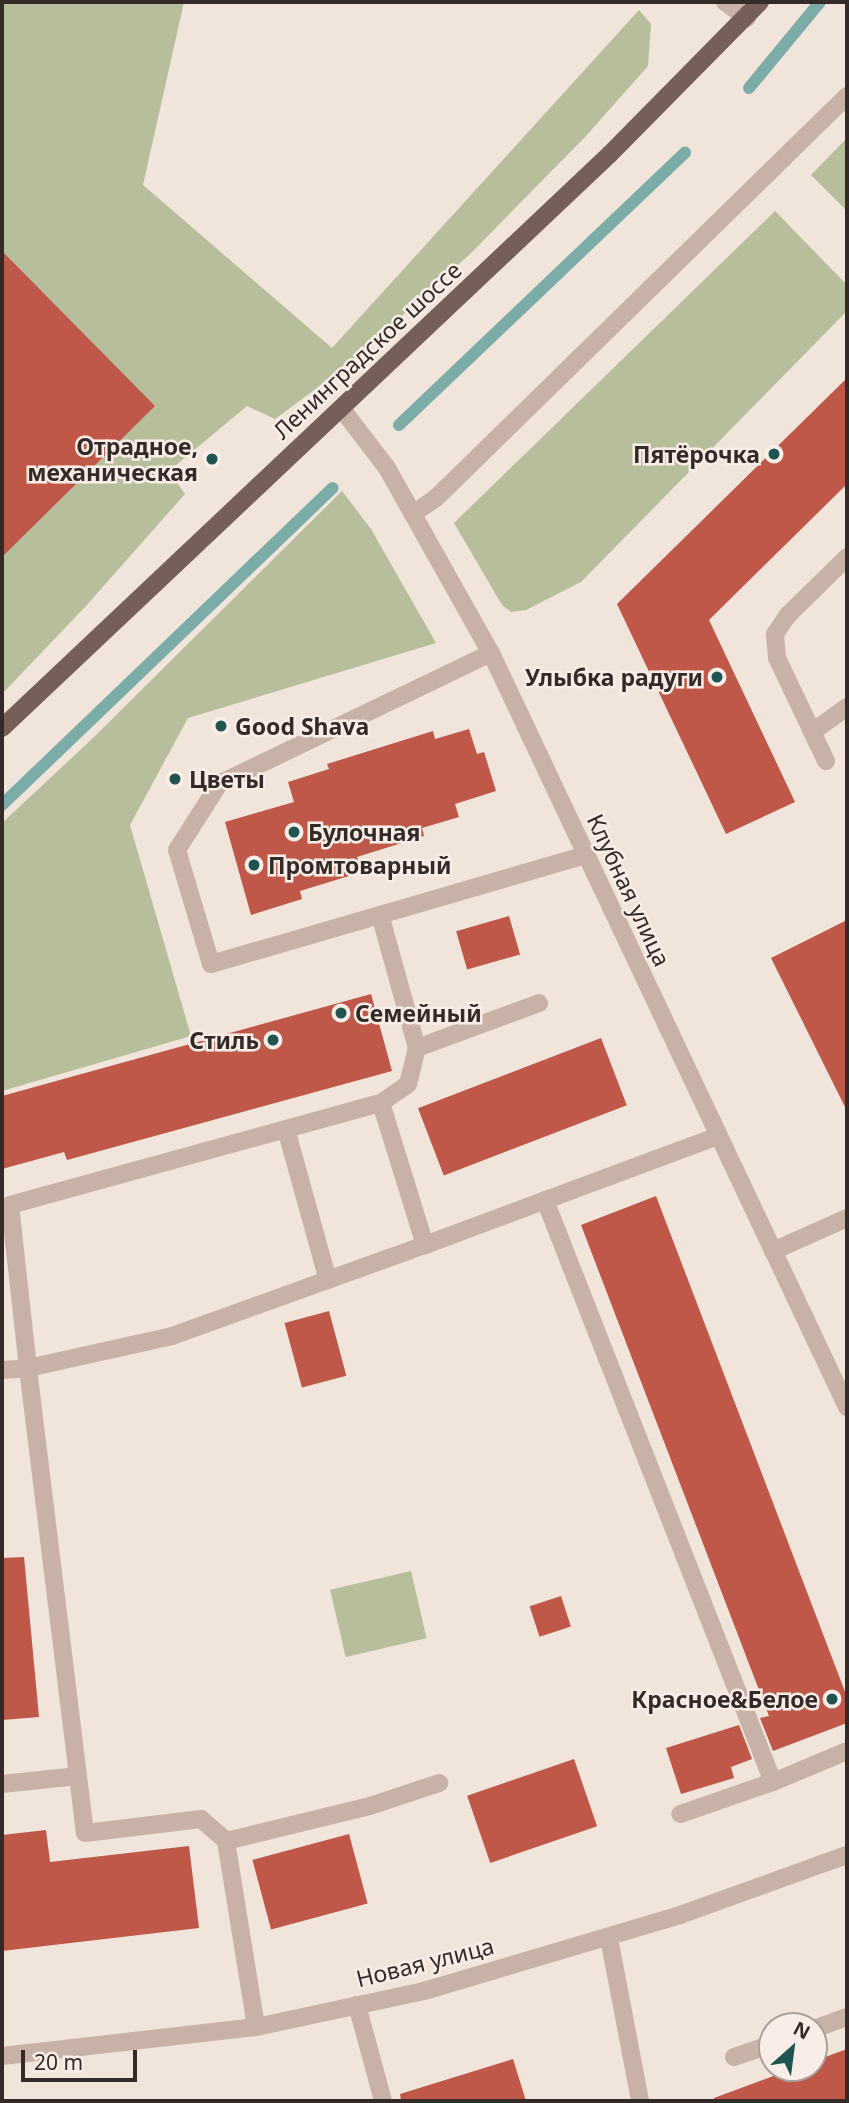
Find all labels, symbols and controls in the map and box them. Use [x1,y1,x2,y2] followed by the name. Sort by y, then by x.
[267,256,467,444] street label: Ленинградское шоссе
[27,432,198,486] place label: Отрадное, механическая
[633,440,760,468] place label: Пятёрочка
[766,446,782,462] marker: Пятёрочка
[204,451,220,467] marker: Отрадное, механическая
[525,663,703,691] place label: Улыбка радуги
[709,669,725,685] marker: Улыбка радуги
[235,712,369,740] place label: Good Shava
[213,718,229,734] marker: Good Shava
[189,765,265,793] place label: Цветы
[167,771,183,787] marker: Цветы
[582,810,676,970] street label: Клубная улица
[308,818,420,846] place label: Булочная
[286,824,302,840] marker: Булочная
[268,851,452,879] place label: Промтоварный
[246,857,262,873] marker: Промтоварный
[355,999,482,1027] place label: Семейный
[333,1005,349,1021] marker: Семейный
[189,1026,259,1054] place label: Стиль
[265,1032,281,1048] marker: Стиль
[631,1685,818,1713] place label: Красное&Белое
[824,1691,840,1707] marker: Красное&Белое
[353,1932,497,1992] street label: Новая улица
[758,2012,828,2082] north arrow
[789,2015,815,2045] text: N
[24,2036,140,2080] scale bar
[34,2048,83,2076] text: 20 m

